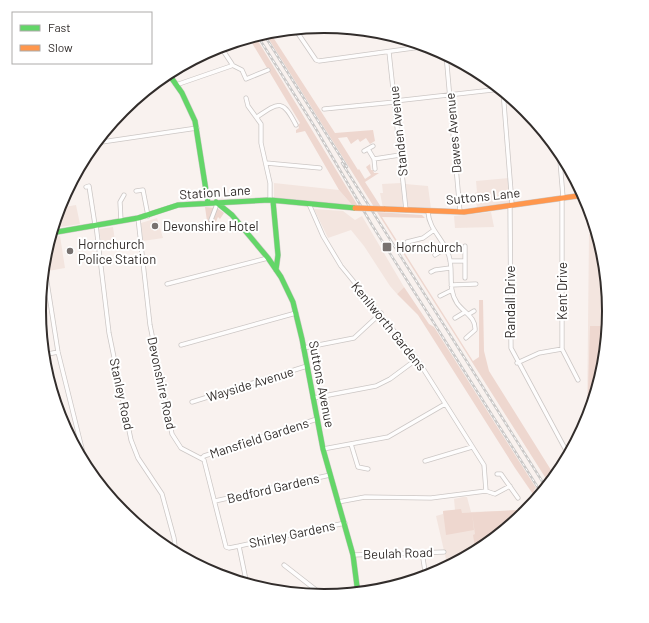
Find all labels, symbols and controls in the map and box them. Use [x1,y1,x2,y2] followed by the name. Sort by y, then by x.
[12,12,152,64] legend
[48,20,71,34] text: Fast
[48,40,73,54] text: Slow
[385,85,411,177] street label: Standen Avenue
[442,92,464,174] street label: Dawes Avenue
[179,182,251,202] street label: Station Lane
[445,184,521,208] street label: Suttons Lane
[163,218,259,234] place label: Devonshire Hotel
[150,221,160,231] marker: Devonshire Hotel
[78,236,156,267] place label: Hornchurch Police Station
[396,239,462,255] place label: Hornchurch
[381,241,393,253] marker: Hornchurch
[65,246,75,256] marker: Hornchurch Police Station
[554,262,570,320] street label: Kent Drive
[502,266,518,338] street label: Randall Drive
[348,278,430,374] street label: Kenilworth Gardens
[144,335,180,431] street label: Devonshire Road
[306,339,338,429] street label: Suttons Avenue
[107,357,137,431] street label: Stanley Road
[204,363,296,405] street label: Wayside Avenue
[207,414,311,462] street label: Mansfield Gardens
[225,470,321,506] street label: Bedford Gardens
[248,517,336,551] street label: Shirley Gardens
[363,544,433,562] street label: Beulah Road

